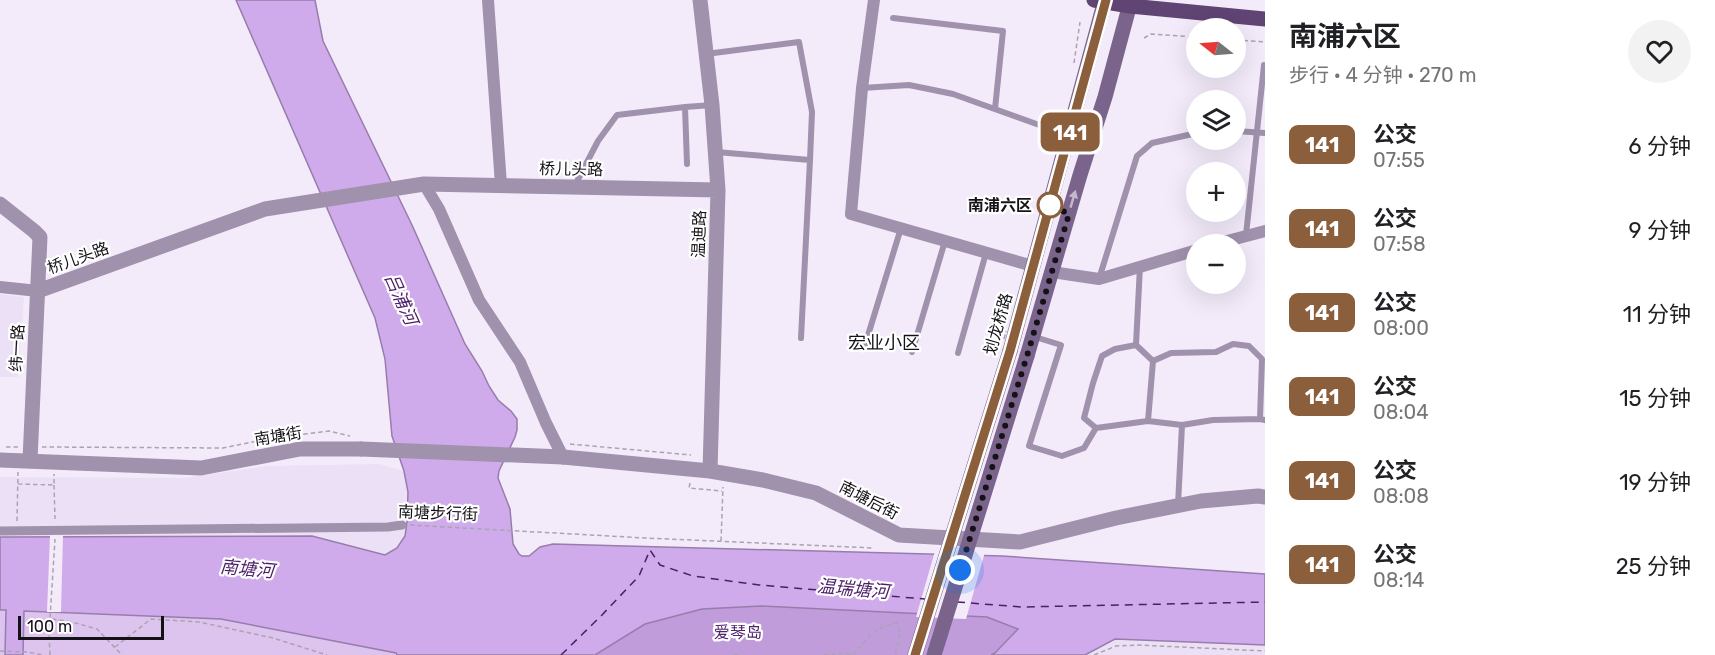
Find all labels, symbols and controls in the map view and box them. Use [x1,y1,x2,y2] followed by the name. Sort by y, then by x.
[1186,18,1246,78] north arrow
[1186,18,1246,294] map controls
[1289,20,1401,53] text: 南浦六区
[1628,20,1691,83] button: heart
[1289,63,1477,87] text: 步行 · 4 分钟 · 270 m
[1186,90,1246,150] button: layers
[1036,112,1104,152] line badge: 141
[1053,120,1087,145] text: 141
[1373,121,1417,148] text: 公交
[1305,132,1339,157] text: 141
[1628,133,1691,160] text: 6 分钟
[1373,148,1425,172] text: 07:55
[539,159,603,179] street label: 桥儿头路
[1186,162,1246,222] button: +
[1069,190,1078,208] one-way arrow
[1037,192,1063,218] marker: 南浦六区
[968,196,1032,215] place label: 南浦六区
[1373,205,1417,232] text: 公交
[689,210,709,258] street label: 温迪路
[1305,216,1339,241] text: 141
[1629,217,1691,244] text: 9 分钟
[1373,232,1426,256] text: 07:58
[1186,234,1246,294] button: −
[45,238,111,278] street label: 桥儿头路
[380,270,423,331] water label: 吕浦河
[1373,289,1417,316] text: 公交
[980,291,1016,357] street label: 划龙桥路
[1305,300,1339,325] text: 141
[1623,301,1691,328] text: 11 分钟
[1373,316,1429,340] text: 08:00
[6,324,28,372] street label: 纬一路
[848,332,920,354] district label: 宏业小区
[1373,373,1417,400] text: 公交
[1305,384,1339,409] text: 141
[1619,385,1691,412] text: 15 分钟
[1373,400,1429,424] text: 08:04
[253,423,303,449] street label: 南塘街
[1373,457,1417,484] text: 公交
[1305,468,1339,493] text: 141
[1619,469,1691,496] text: 19 分钟
[836,477,902,523] street label: 南塘后街
[1373,484,1429,508] text: 08:08
[398,502,478,524] street label: 南塘步行街
[1373,541,1417,568] text: 公交
[1305,552,1339,577] text: 141
[1616,553,1691,580] text: 25 分钟
[945,555,975,585] your location
[219,556,278,583] water label: 南塘河
[1373,568,1425,592] text: 08:14
[816,575,893,603] water label: 温瑞塘河
[18,613,164,640] scale bar
[27,617,72,636] text: 100 m
[714,623,762,642] park label: 爱琴岛

